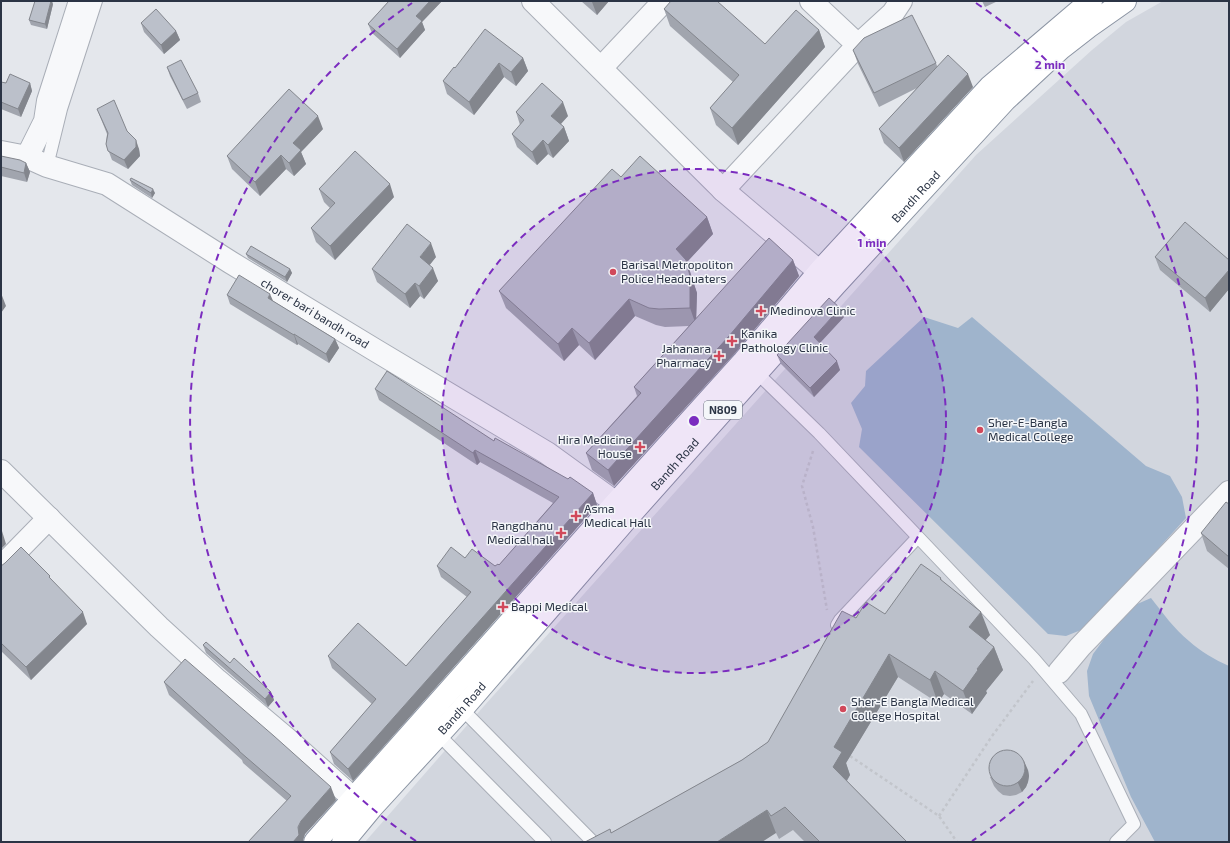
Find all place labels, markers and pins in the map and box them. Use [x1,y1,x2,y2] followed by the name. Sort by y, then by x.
[621,257,733,285] place label: Barisal Metropoliton Police Headquaters
[608,267,618,277] marker: Barisal Metropoliton Police Headquaters
[770,303,855,317] place label: Medinova Clinic
[755,305,767,317] marker: Medinova Clinic
[741,326,828,354] place label: Kanika Pathology Clinic
[726,335,738,347] marker: Kanika Pathology Clinic
[656,341,712,369] place label: Jahanara Pharmacy
[714,351,724,361] marker: Jahanara Pharmacy
[687,414,701,428] centre of rings
[988,415,1074,443] place label: Sher-E-Bangla Medical College
[975,425,985,435] marker: Sher-E-Bangla Medical College
[558,432,632,460] place label: Hira Medicine House
[635,442,645,452] marker: Hira Medicine House
[584,501,651,529] place label: Asma Medical Hall
[571,511,581,521] marker: Asma Medical Hall
[487,518,553,546] place label: Rangdhanu Medical hall
[556,528,566,538] marker: Rangdhanu Medical hall
[511,599,588,613] place label: Bappi Medical
[498,602,508,612] marker: Bappi Medical
[851,694,974,722] place label: Sher-E Bangla Medical College Hospital
[838,704,848,714] marker: Sher-E Bangla Medical College Hospital

